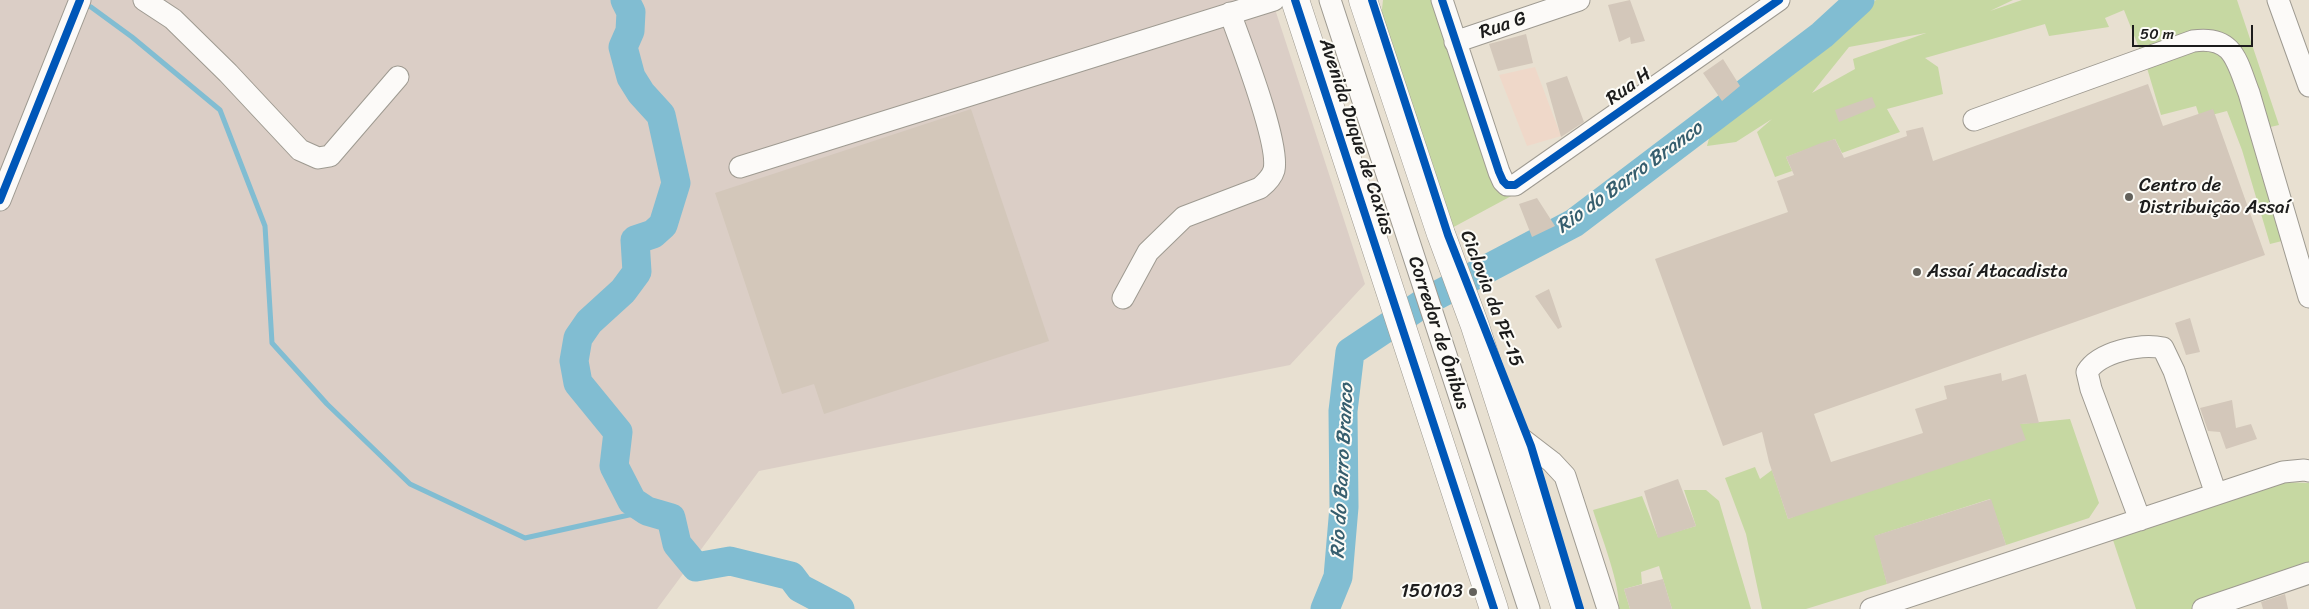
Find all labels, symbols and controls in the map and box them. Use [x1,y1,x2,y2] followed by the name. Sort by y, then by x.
[1477,7,1529,45] street label: Rua G
[2134,15,2255,47] scale bar
[2140,21,2174,47] text: 50 m
[1313,36,1399,238] street label: Avenida Duque de Caxias
[1602,63,1656,111] street label: Rua H
[1552,117,1708,239] water label: Rio do Barro Branco
[2139,175,2290,219] place label: Centro de Distribuição Assaí
[2123,191,2135,203] marker: Centro de Distribuição Assaí
[1454,228,1528,370] street label: Ciclovia da PE-15
[1402,254,1474,412] street label: Corredor de Ônibus
[1927,261,2068,283] place label: Assaí Atacadista
[1911,266,1923,278] marker: Assaí Atacadista
[1326,383,1360,559] water label: Rio do Barro Branco
[1401,581,1463,603] place label: 150103
[1467,586,1479,598] marker: 150103

